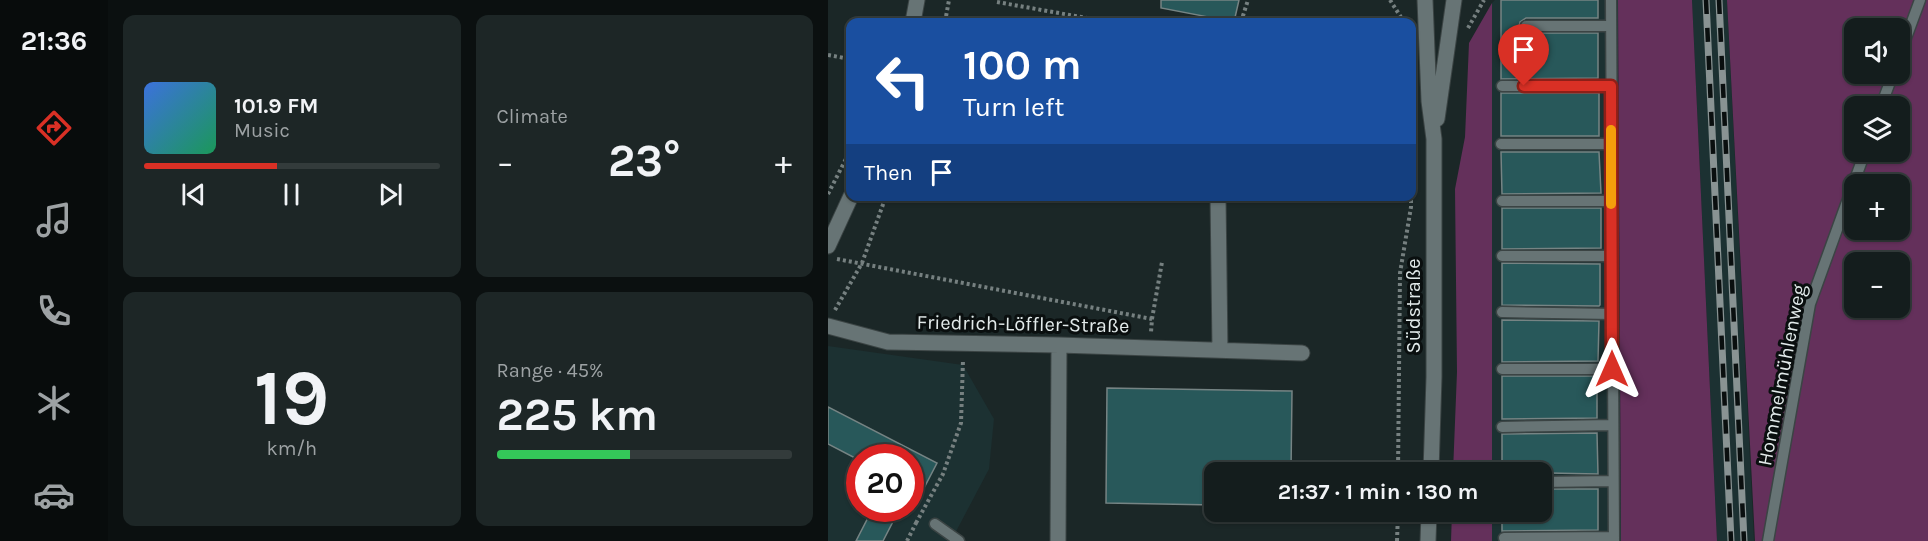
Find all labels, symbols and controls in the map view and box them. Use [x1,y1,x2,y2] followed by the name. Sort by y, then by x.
[1844,18,1910,318] map controls
[1844,18,1910,84] button: sound
[1498,24,1549,86] pin
[21,25,87,57] text: 21:36
[1507,33,1540,66] icon: arrive
[963,40,1082,90] text: 100 m
[864,42,942,120] icon: left
[963,91,1064,123] text: Turn left
[234,93,319,119] text: 101.9 FM
[1844,96,1910,162] button: layers
[497,105,568,128] text: Climate
[33,107,75,149] icon: directions
[234,119,290,142] text: Music
[608,135,681,187] text: 23°
[497,143,514,181] text: −
[775,143,792,181] text: +
[925,156,958,189] icon: arrive
[864,160,913,186] text: Then
[1844,174,1910,240] button: +
[177,178,210,211] icon: previous
[275,178,308,211] icon: pause
[374,178,407,211] icon: next
[33,199,75,241] icon: music
[1844,252,1910,318] button: −
[1402,259,1425,353] street label: Südstraße
[1753,282,1811,468] street label: Hommelmühlenweg
[33,290,75,332] icon: phone
[916,311,1130,337] street label: Friedrich-Löffler-Straße
[1580,337,1644,401] position arrow
[254,352,329,444] text: 19
[497,359,603,382] text: Range · 45%
[33,382,75,424] icon: climate
[497,389,658,441] text: 225 km
[266,437,317,460] text: km/h
[846,444,924,522] speed limit sign: 20
[33,474,75,516] icon: car
[1278,479,1478,505] text: 21:37 · 1 min · 130 m

